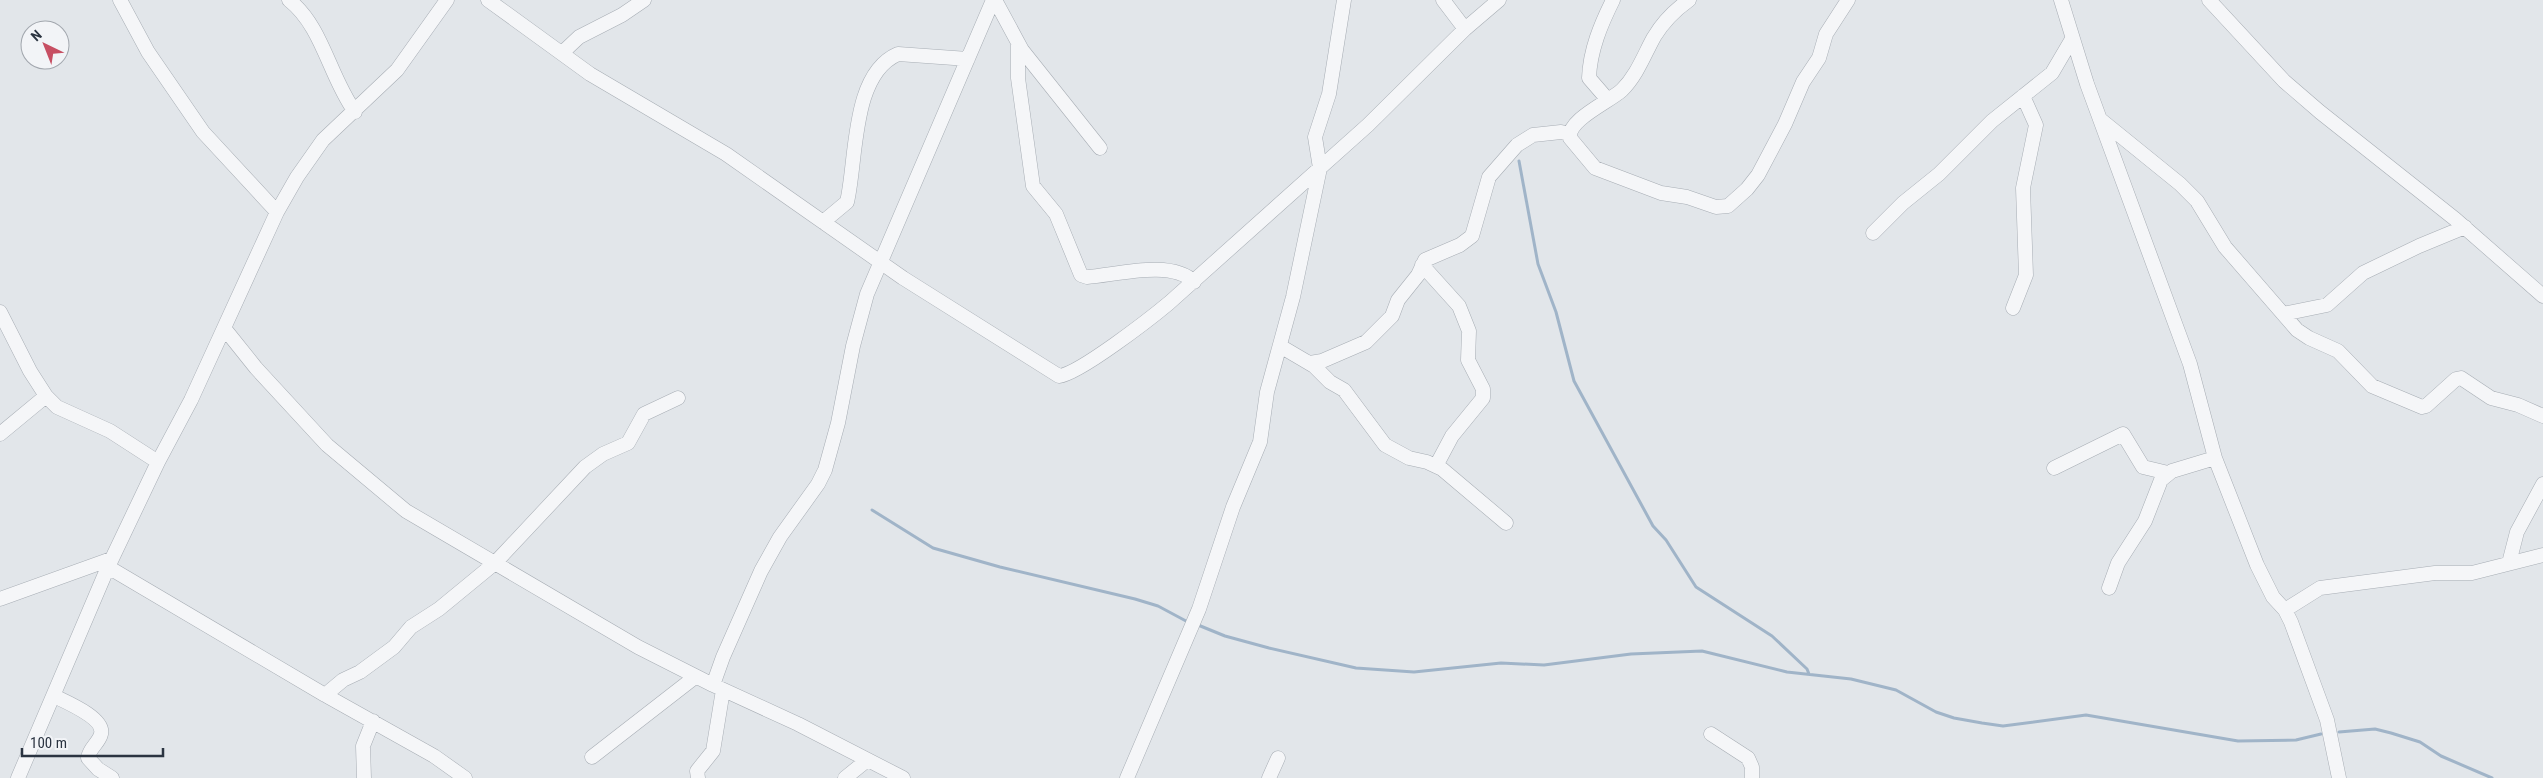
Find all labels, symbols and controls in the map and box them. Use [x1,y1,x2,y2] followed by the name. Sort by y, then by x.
[20,20,70,70] north arrow
[28,27,45,44] text: N
[22,726,164,758] scale bar
[30,734,67,752] text: 100 m

